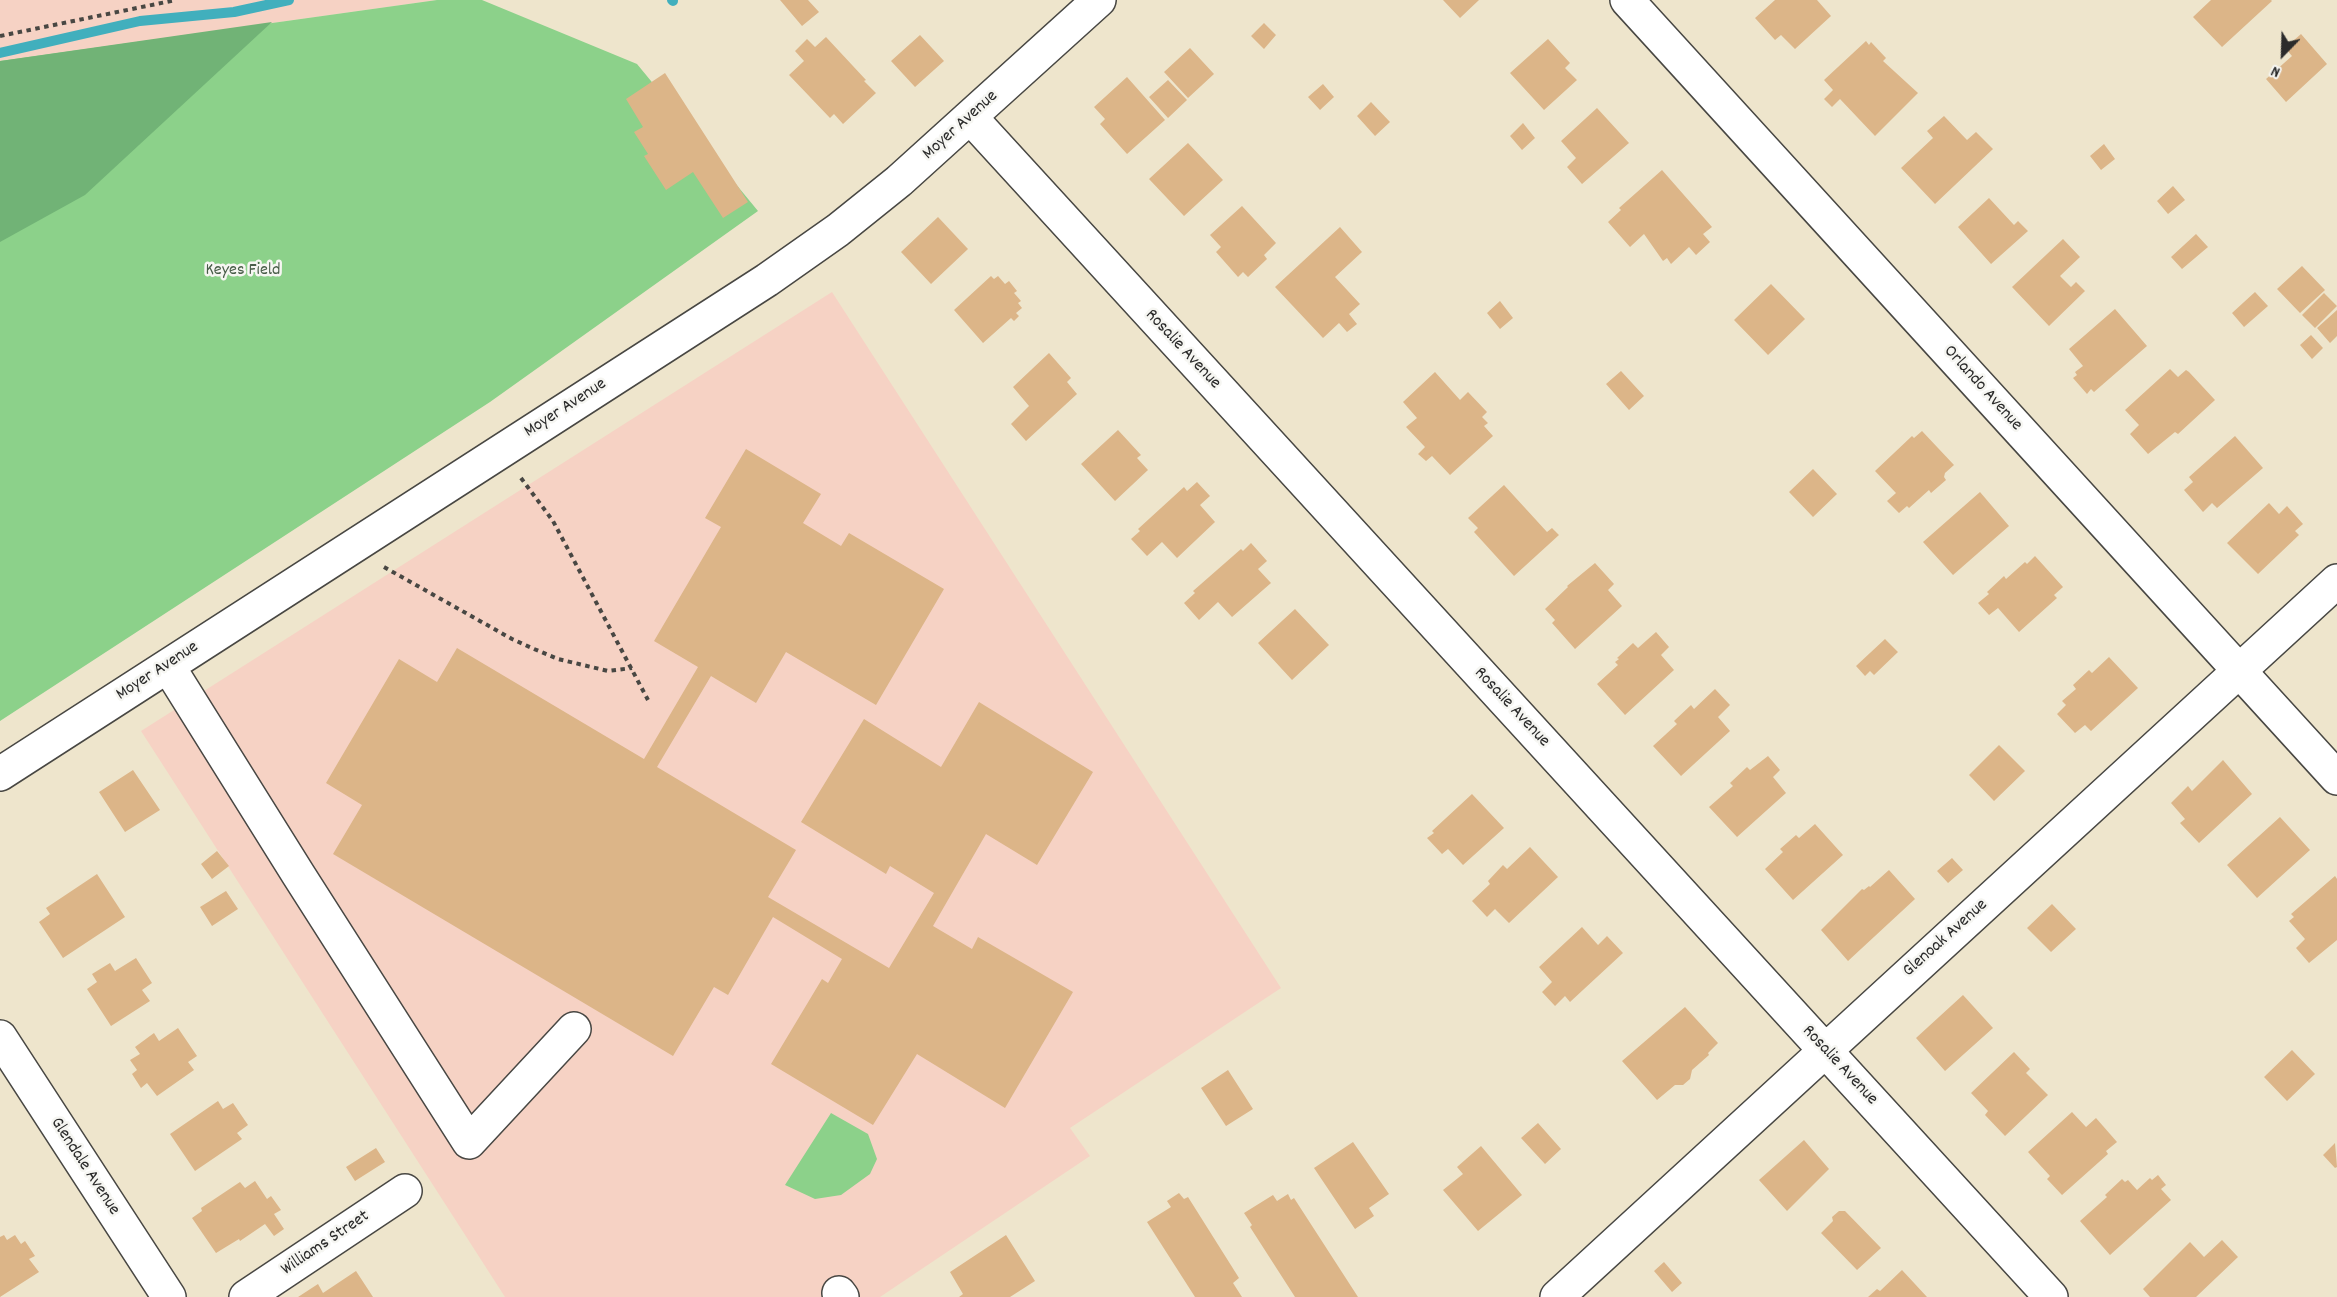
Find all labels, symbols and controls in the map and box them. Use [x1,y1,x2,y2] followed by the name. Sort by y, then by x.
[2253,24,2313,84] north arrow
[2268,59,2284,83] text: N
[919,87,1003,165] street label: Moyer Avenue
[205,261,281,283] park label: Keyes Field
[1139,305,1225,395] street label: Rosalie Avenue
[1938,342,2026,436] street label: Orlando Avenue
[521,374,611,444] street label: Moyer Avenue
[113,637,203,707] street label: Moyer Avenue
[1468,663,1554,753] street label: Rosalie Avenue
[1899,895,1993,983] street label: Glenoak Avenue
[1796,1021,1882,1111] street label: Rosalie Avenue
[44,1114,124,1220] street label: Glendale Avenue
[278,1207,374,1281] street label: Williams Street

